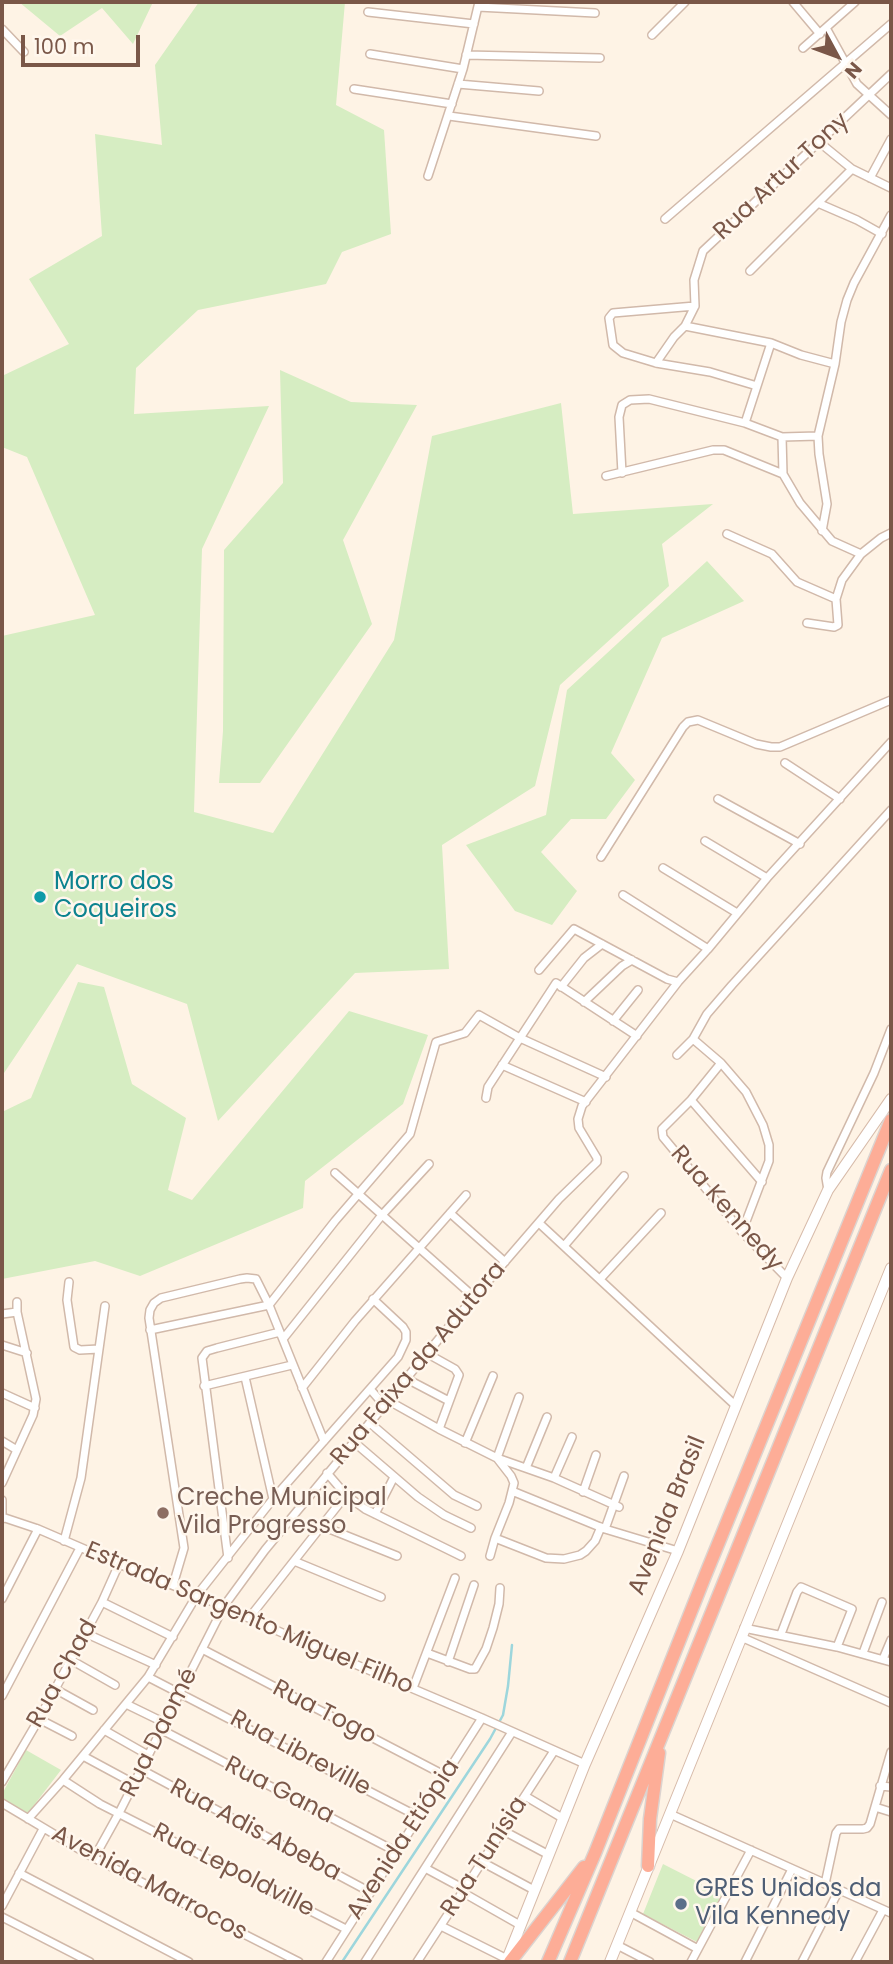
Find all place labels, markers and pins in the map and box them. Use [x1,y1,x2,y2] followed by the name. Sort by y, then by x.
[54,869,177,925] place label: Morro dos Coqueiros
[32,889,48,905] marker: Morro dos Coqueiros
[177,1485,387,1541] place label: Creche Municipal Vila Progresso
[155,1505,171,1521] marker: Creche Municipal Vila Progresso
[695,1876,882,1932] place label: GRES Unidos da Vila Kennedy
[673,1896,689,1912] marker: GRES Unidos da Vila Kennedy

